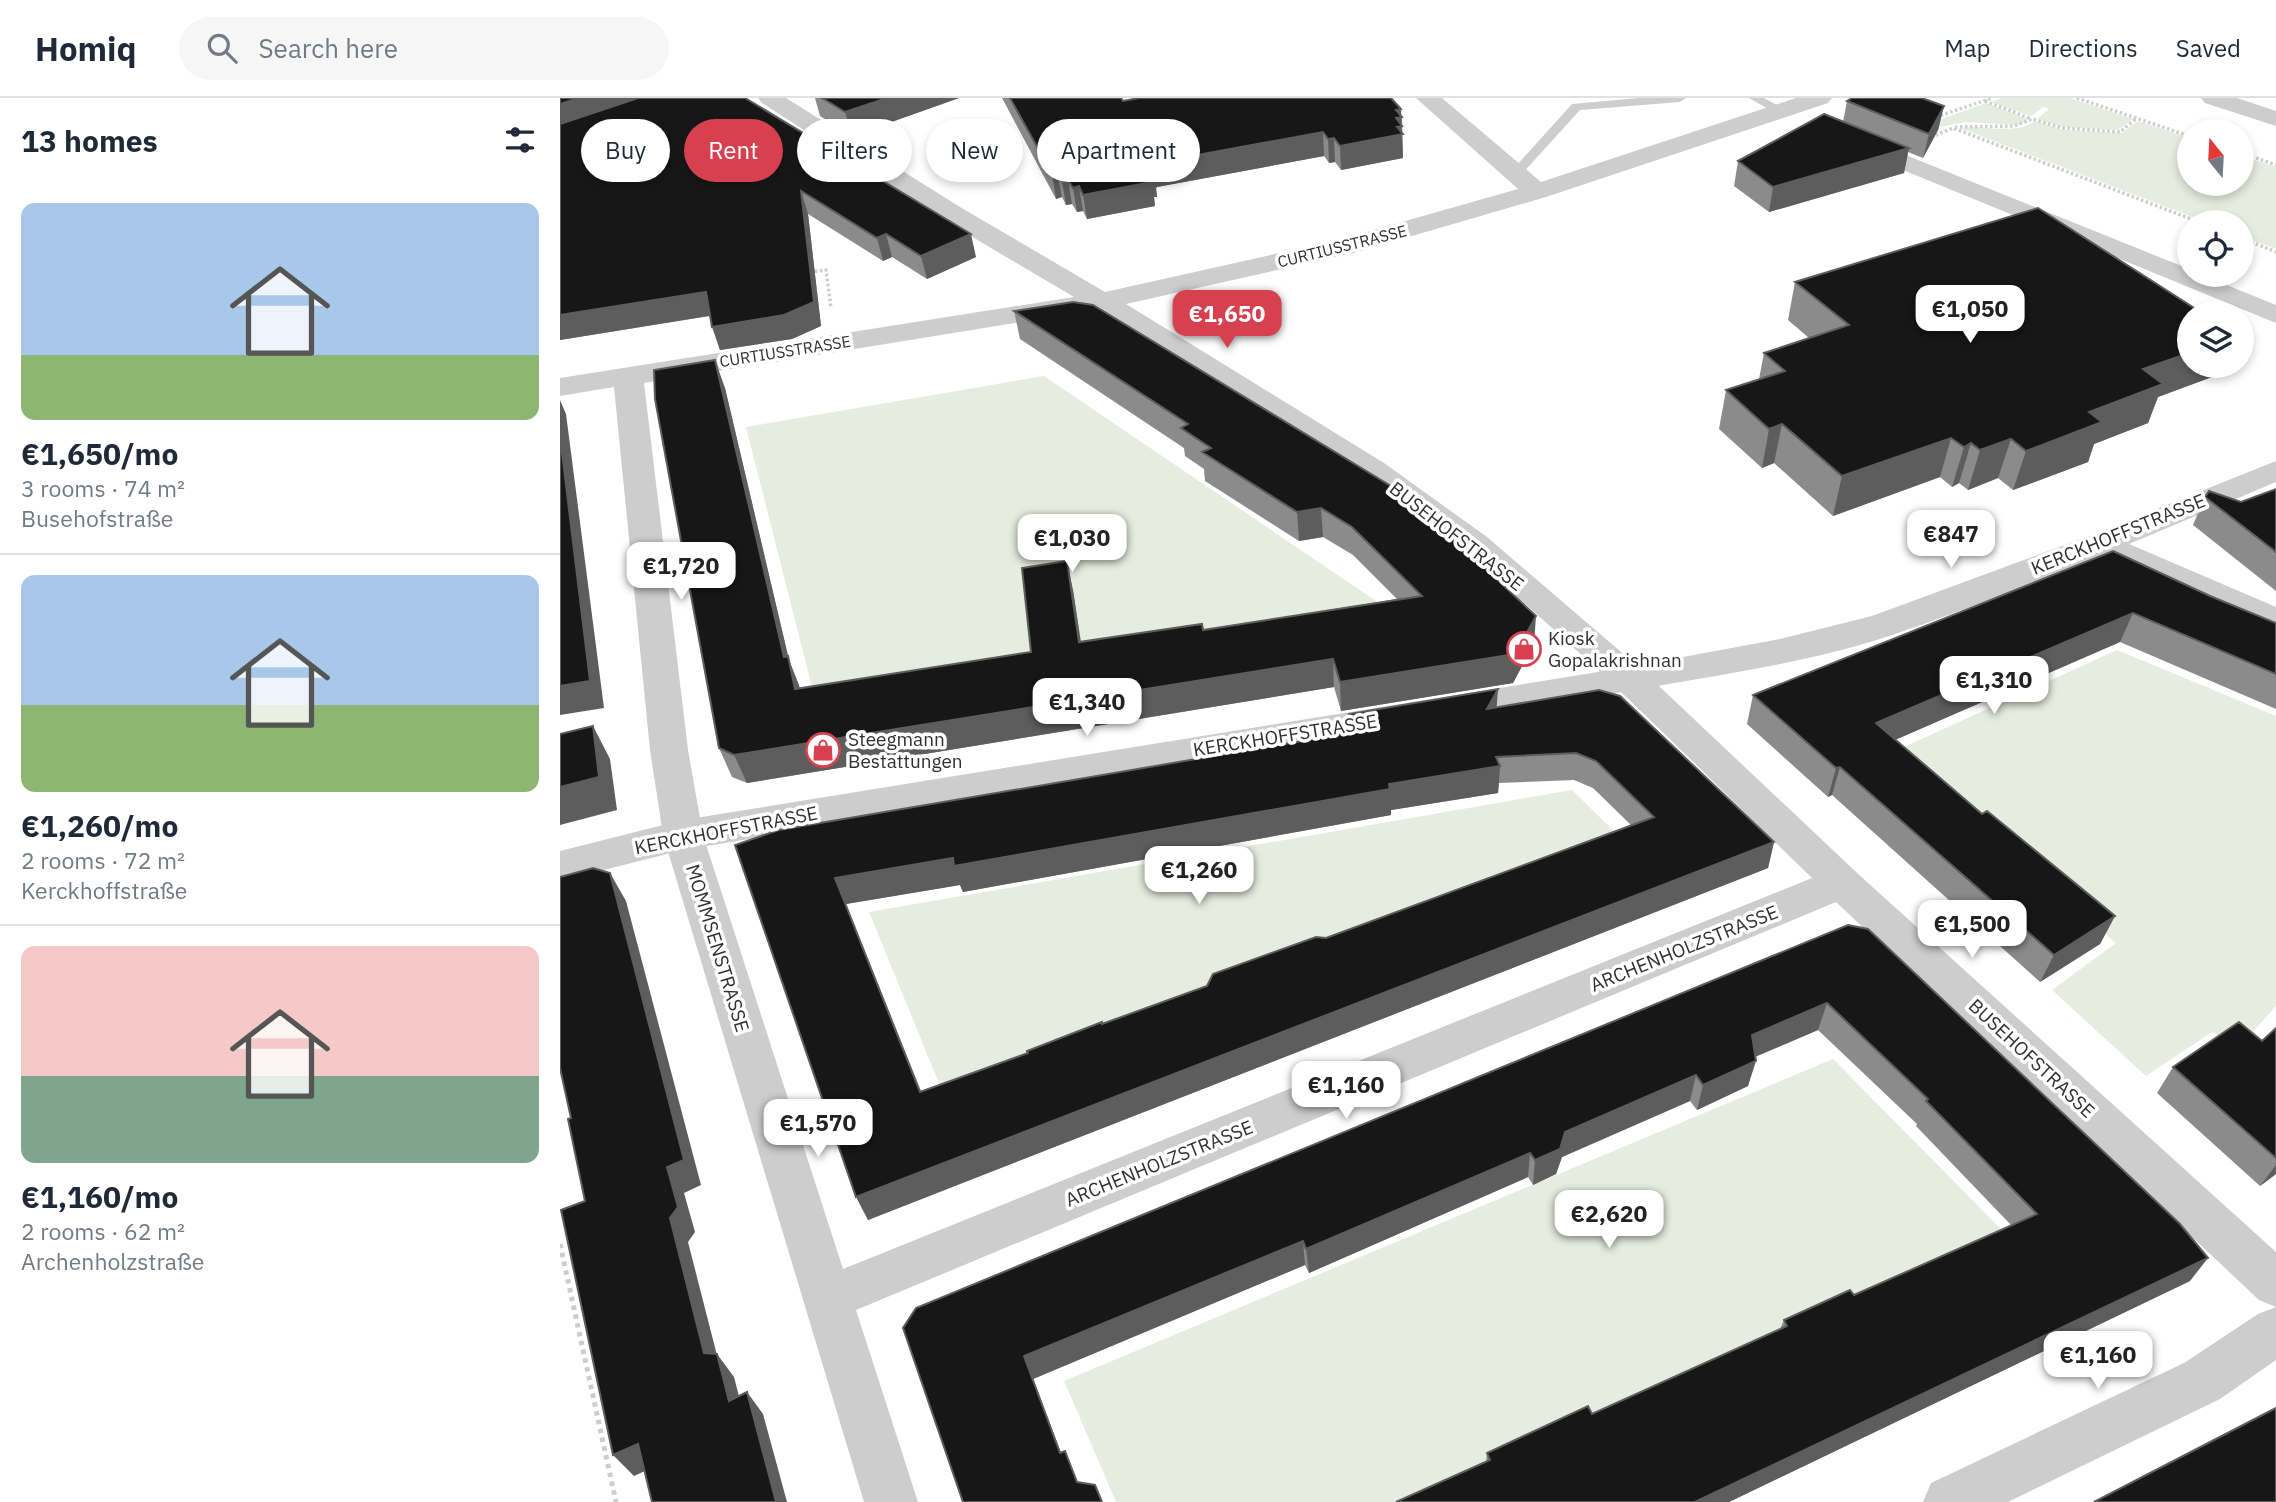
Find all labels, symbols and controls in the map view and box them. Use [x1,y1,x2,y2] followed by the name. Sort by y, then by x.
[179,17,669,80] search box
[35,27,137,70] text: Homiq
[203,29,241,67] icon: search
[259,31,398,65] text: Search here
[1944,32,1990,64] text: Map
[2028,32,2138,64] text: Directions
[2176,32,2241,64] text: Saved
[581,119,670,182] chip: Buy
[684,119,783,182] chip: Rent
[797,119,912,182] chip: Filters
[926,119,1023,182] chip: New
[1037,119,1200,182] chip: Apartment
[2177,119,2254,196] north arrow
[2177,119,2254,378] map controls
[21,121,158,160] text: 13 homes
[501,121,539,159] icon: filters
[2177,210,2254,287] button: locate
[1275,220,1409,272] street label: CURTIUSSTRASSE
[217,248,343,374] icon: home
[1913,286,2027,345] pin: €1,050
[1170,290,1284,350] pin: €1,650
[1932,293,2008,323] text: €1,050
[1189,298,1265,328] text: €1,650
[2177,301,2254,378] button: layers
[718,331,852,371] street label: CURTIUSSTRASSE
[21,434,178,473] text: €1,650/mo
[21,473,185,503] text: 3 rooms · 74 m²
[1385,476,1529,596] street label: BUSEHOFSTRASSE
[2027,488,2209,580] street label: KERCKHOFFSTRASSE
[21,503,173,533] text: Busehofstraße
[1910,510,1992,570] pin: €847
[1015,514,1129,574] pin: €1,030
[1923,518,1979,548] text: €847
[1034,522,1110,552] text: €1,030
[624,542,738,602] pin: €1,720
[643,550,719,580] text: €1,720
[217,620,343,746] icon: home
[1548,626,1682,672] place label: Kiosk Gopalakrishnan
[1505,630,1543,668] shop icon: Kiosk Gopalakrishnan
[1937,656,2051,716] pin: €1,310
[1956,664,2032,694] text: €1,310
[1030,678,1144,738] pin: €1,340
[1049,686,1125,716] text: €1,340
[1191,709,1379,761] street label: KERCKHOFFSTRASSE
[848,727,963,773] place label: Steegmann Bestattungen
[804,731,842,769] shop icon: Steegmann Bestattungen
[632,800,820,860] street label: KERCKHOFFSTRASSE
[21,806,178,845] text: €1,260/mo
[21,845,185,875] text: 2 rooms · 72 m²
[1142,846,1256,906] pin: €1,260
[1161,854,1237,884] text: €1,260
[681,861,755,1035] street label: MOMMSENSTRASSE
[21,875,187,905] text: Kerckhoffstraße
[1587,899,1781,997] street label: ARCHENHOLZSTRASSE
[1915,900,2029,960] pin: €1,500
[1934,908,2010,938] text: €1,500
[217,991,343,1117] icon: home
[1964,993,2100,1123] street label: BUSEHOFSTRASSE
[1289,1062,1403,1121] pin: €1,160
[1308,1069,1384,1099] text: €1,160
[761,1100,875,1159] pin: €1,570
[780,1107,856,1137] text: €1,570
[1062,1114,1256,1212] street label: ARCHENHOLZSTRASSE
[21,1177,178,1216] text: €1,160/mo
[1552,1190,1666,1250] pin: €2,620
[1571,1198,1647,1228] text: €2,620
[21,1216,185,1246] text: 2 rooms · 62 m²
[21,1246,204,1276] text: Archenholzstraße
[2041,1332,2155,1391] pin: €1,160
[2060,1339,2136,1369] text: €1,160

